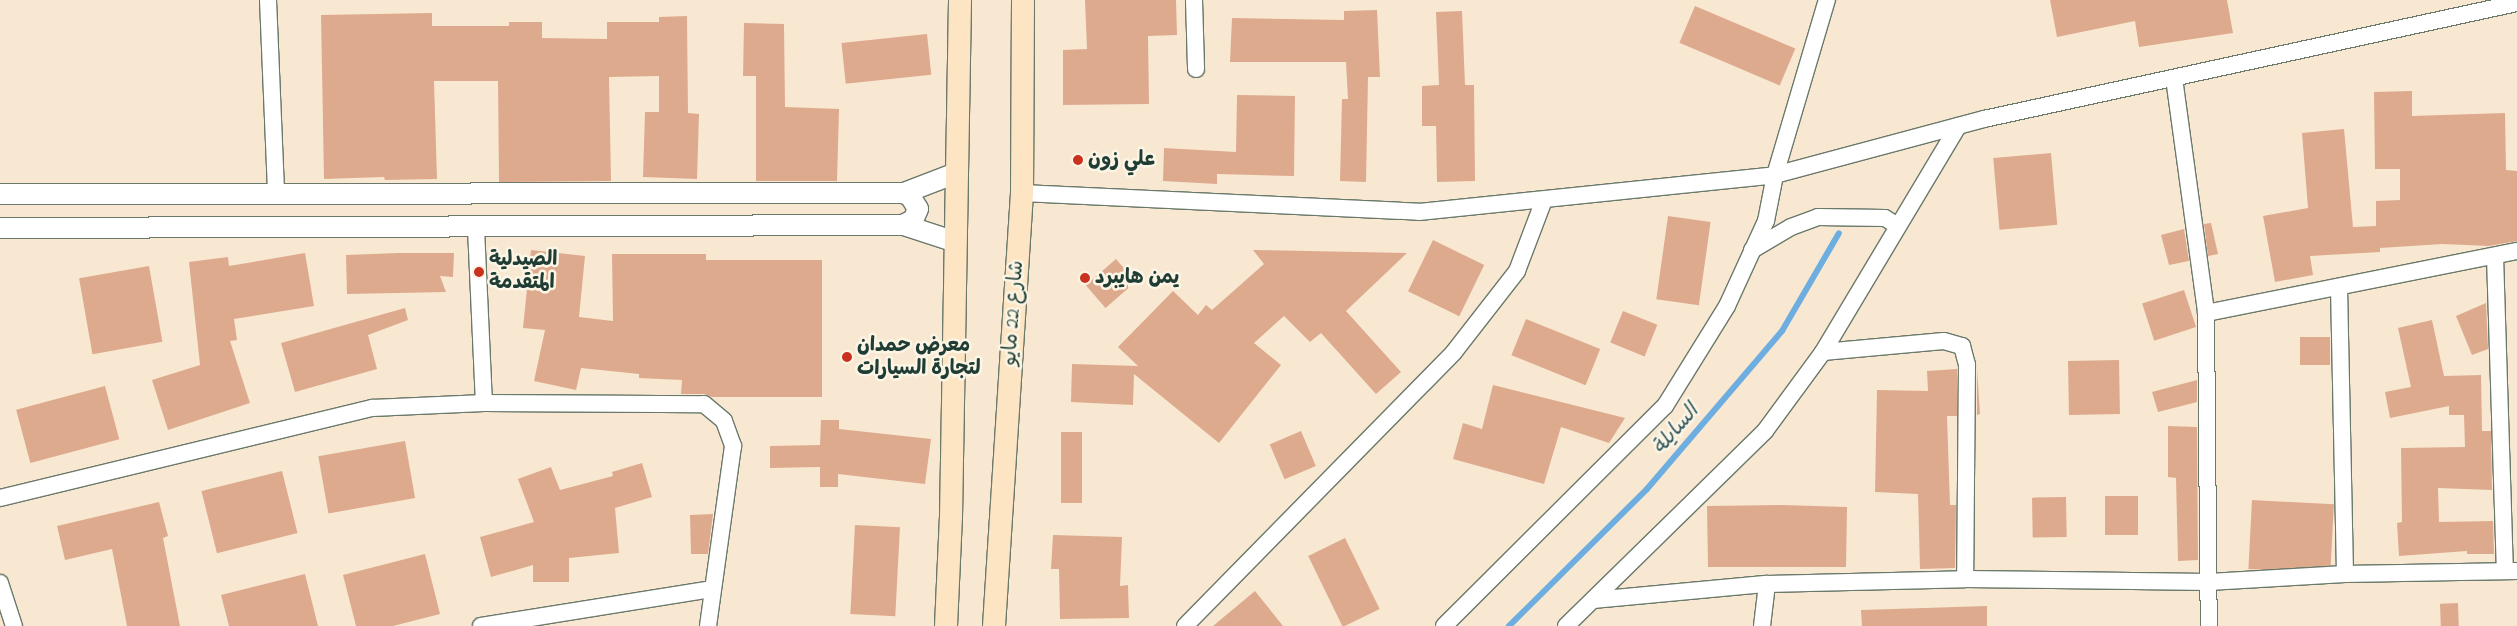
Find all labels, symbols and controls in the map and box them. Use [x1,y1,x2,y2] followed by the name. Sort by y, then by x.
[1088,148,1155,172] place label: علي زون
[1072,154,1084,166] marker: علي زون
[489,248,557,295] place label: الصيدلية المتقدمة
[998,260,1030,366] street label: شارع 22 مايو
[473,266,485,278] marker: الصيدلية المتقدمة
[1095,266,1179,290] place label: يمن هايبرد
[1079,272,1091,284] marker: يمن هايبرد
[857,334,981,381] place label: معرض حمدان لتجارة السيارات
[841,351,853,363] marker: معرض حمدان لتجارة السيارات
[1647,400,1705,460] water label: السايلة

